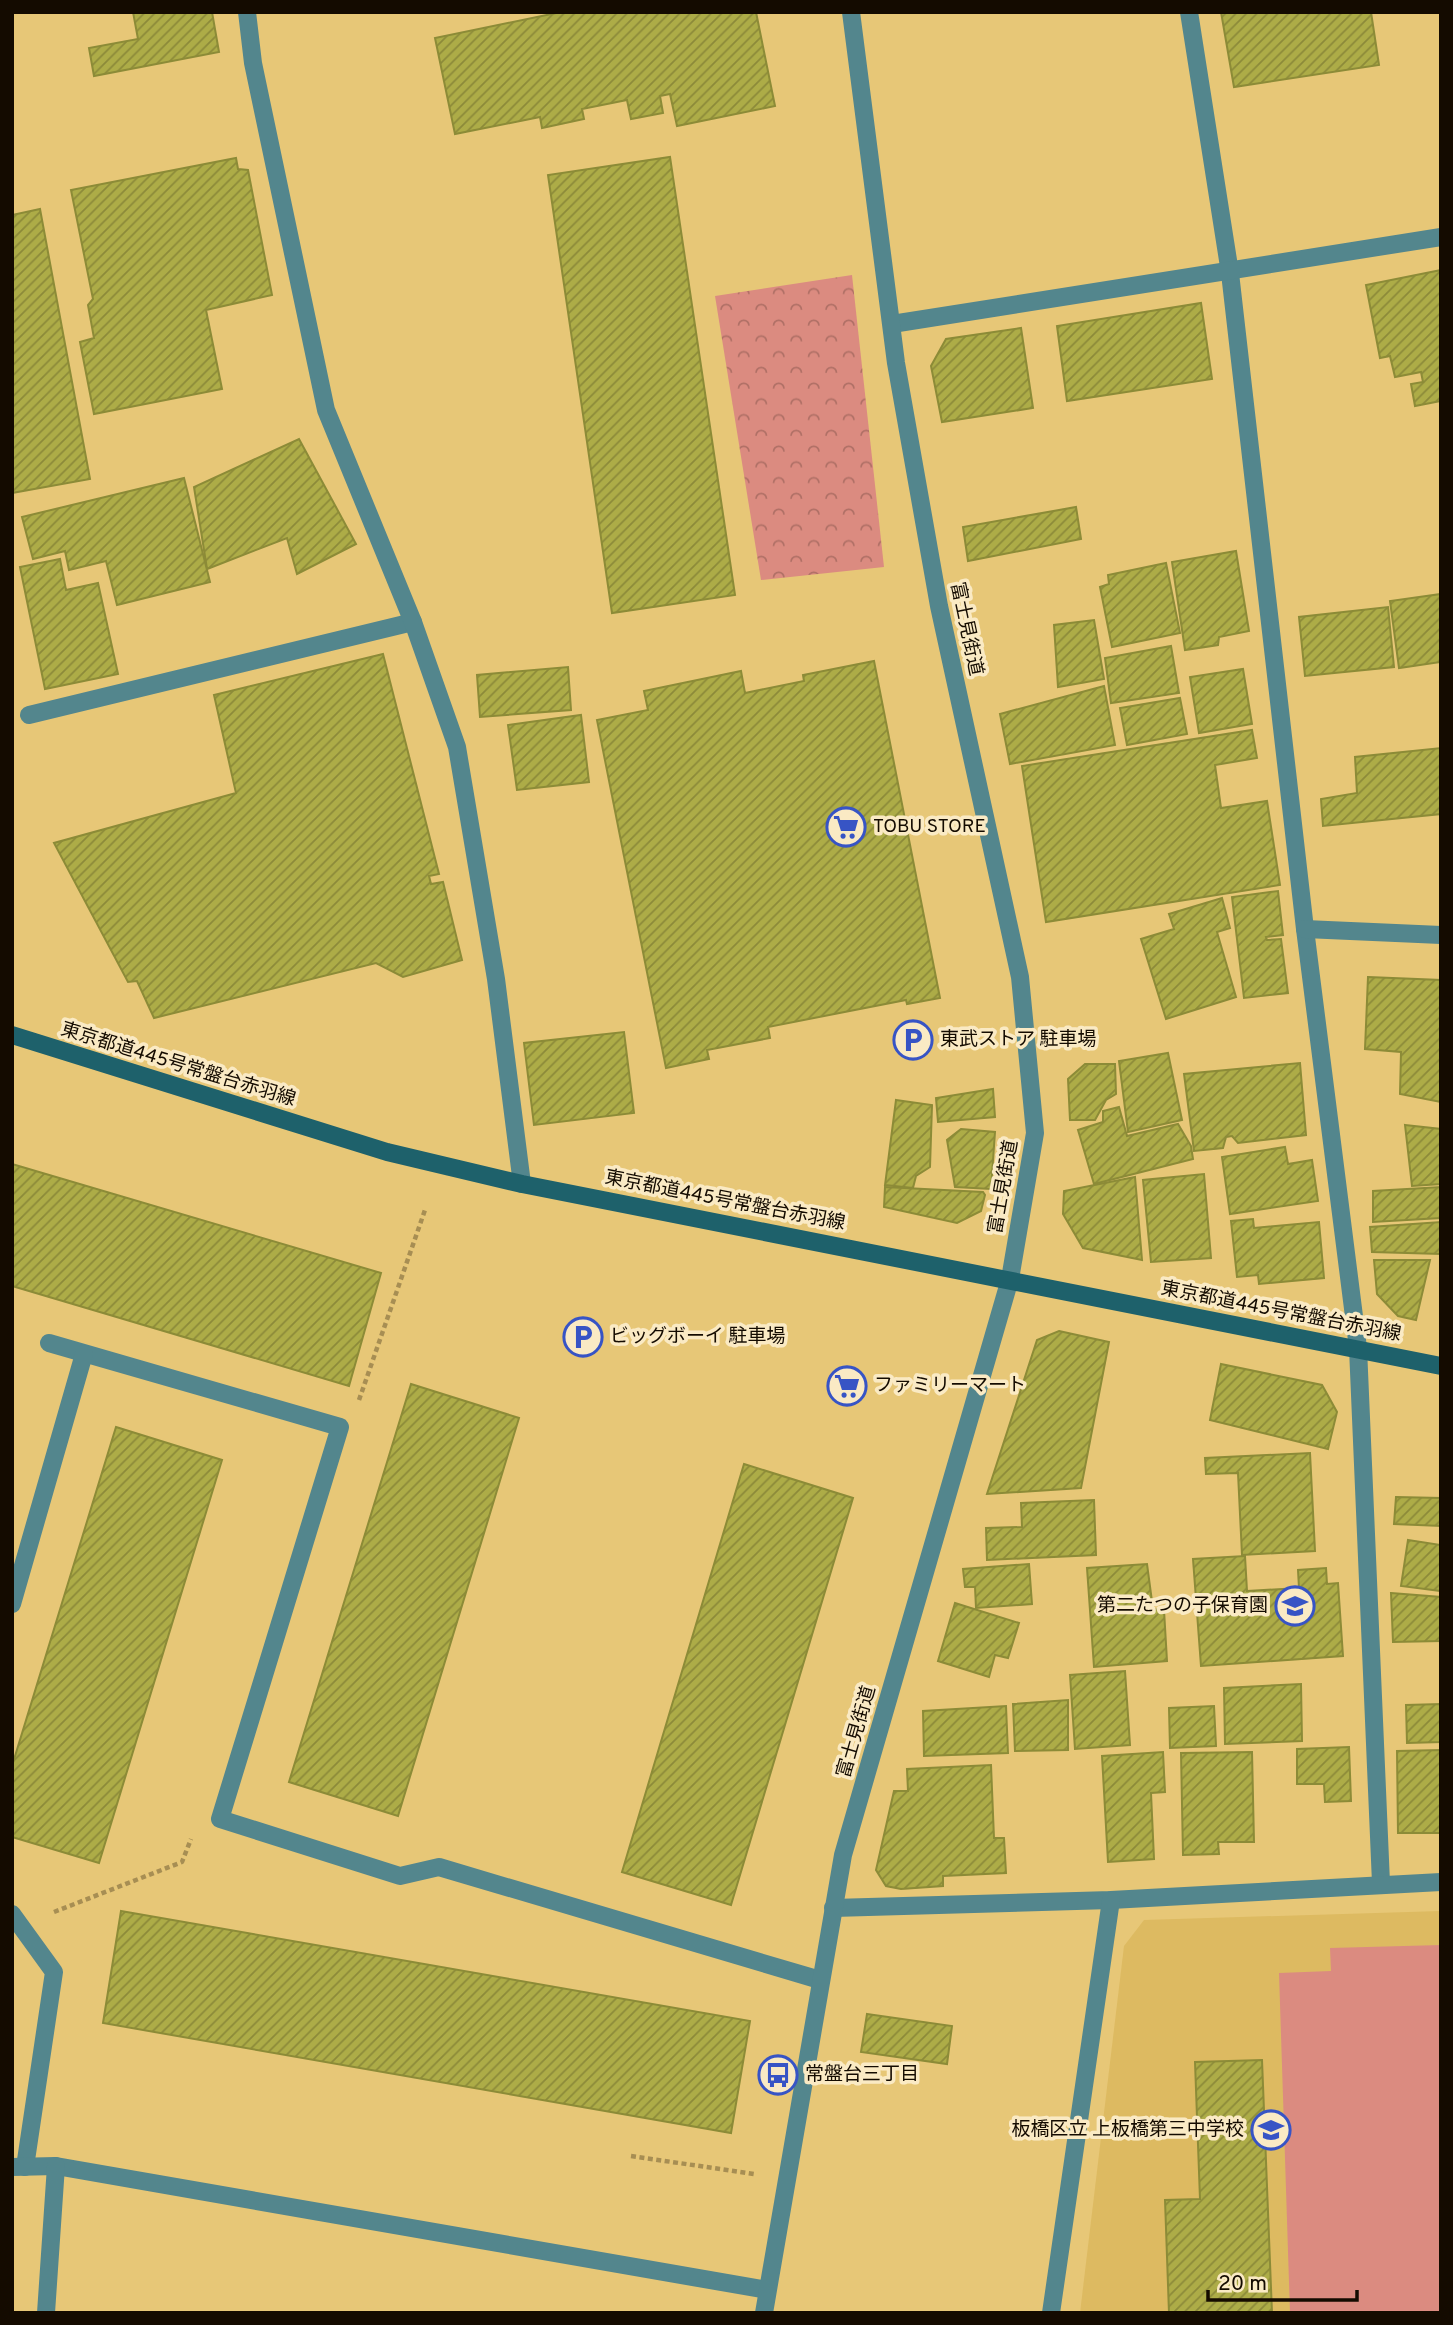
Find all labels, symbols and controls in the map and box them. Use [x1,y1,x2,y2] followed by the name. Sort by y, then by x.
[944,580,988,678] street label: 富士見街道
[825,806,867,848] supermarket icon: TOBU STORE
[873,815,986,839] place label: TOBU STORE
[58,1018,298,1112] street label: 東京都道445号常盤台赤羽線
[892,1019,934,1061] parking icon: 東武ストア 駐車場
[940,1028,1096,1052] place label: 東武ストア 駐車場
[984,1138,1024,1236] street label: 富士見街道
[603,1166,847,1236] street label: 東京都道445号常盤台赤羽線
[1159,1277,1403,1347] street label: 東京都道445号常盤台赤羽線
[562,1316,604,1358] parking icon: ビッグボーイ 駐車場
[610,1325,785,1349] place label: ビッグボーイ 駐車場
[826,1365,868,1407] supermarket icon: ファミリーマート
[874,1374,1026,1398] place label: ファミリーマート
[1274,1585,1316,1627] school or university icon: 第二たつの子保育園
[1097,1594,1268,1618] place label: 第二たつの子保育園
[832,1683,882,1781] street label: 富士見街道
[757,2054,799,2096] bus stop icon: 常盤台三丁目
[805,2063,919,2087] place label: 常盤台三丁目
[1250,2109,1292,2151] school or university icon: 板橋区立 上板橋第三中学校
[1012,2118,1244,2142] place label: 板橋区立 上板橋第三中学校
[1208,2258,1357,2302] scale bar
[1218,2271,1267,2298] text: 20 m

